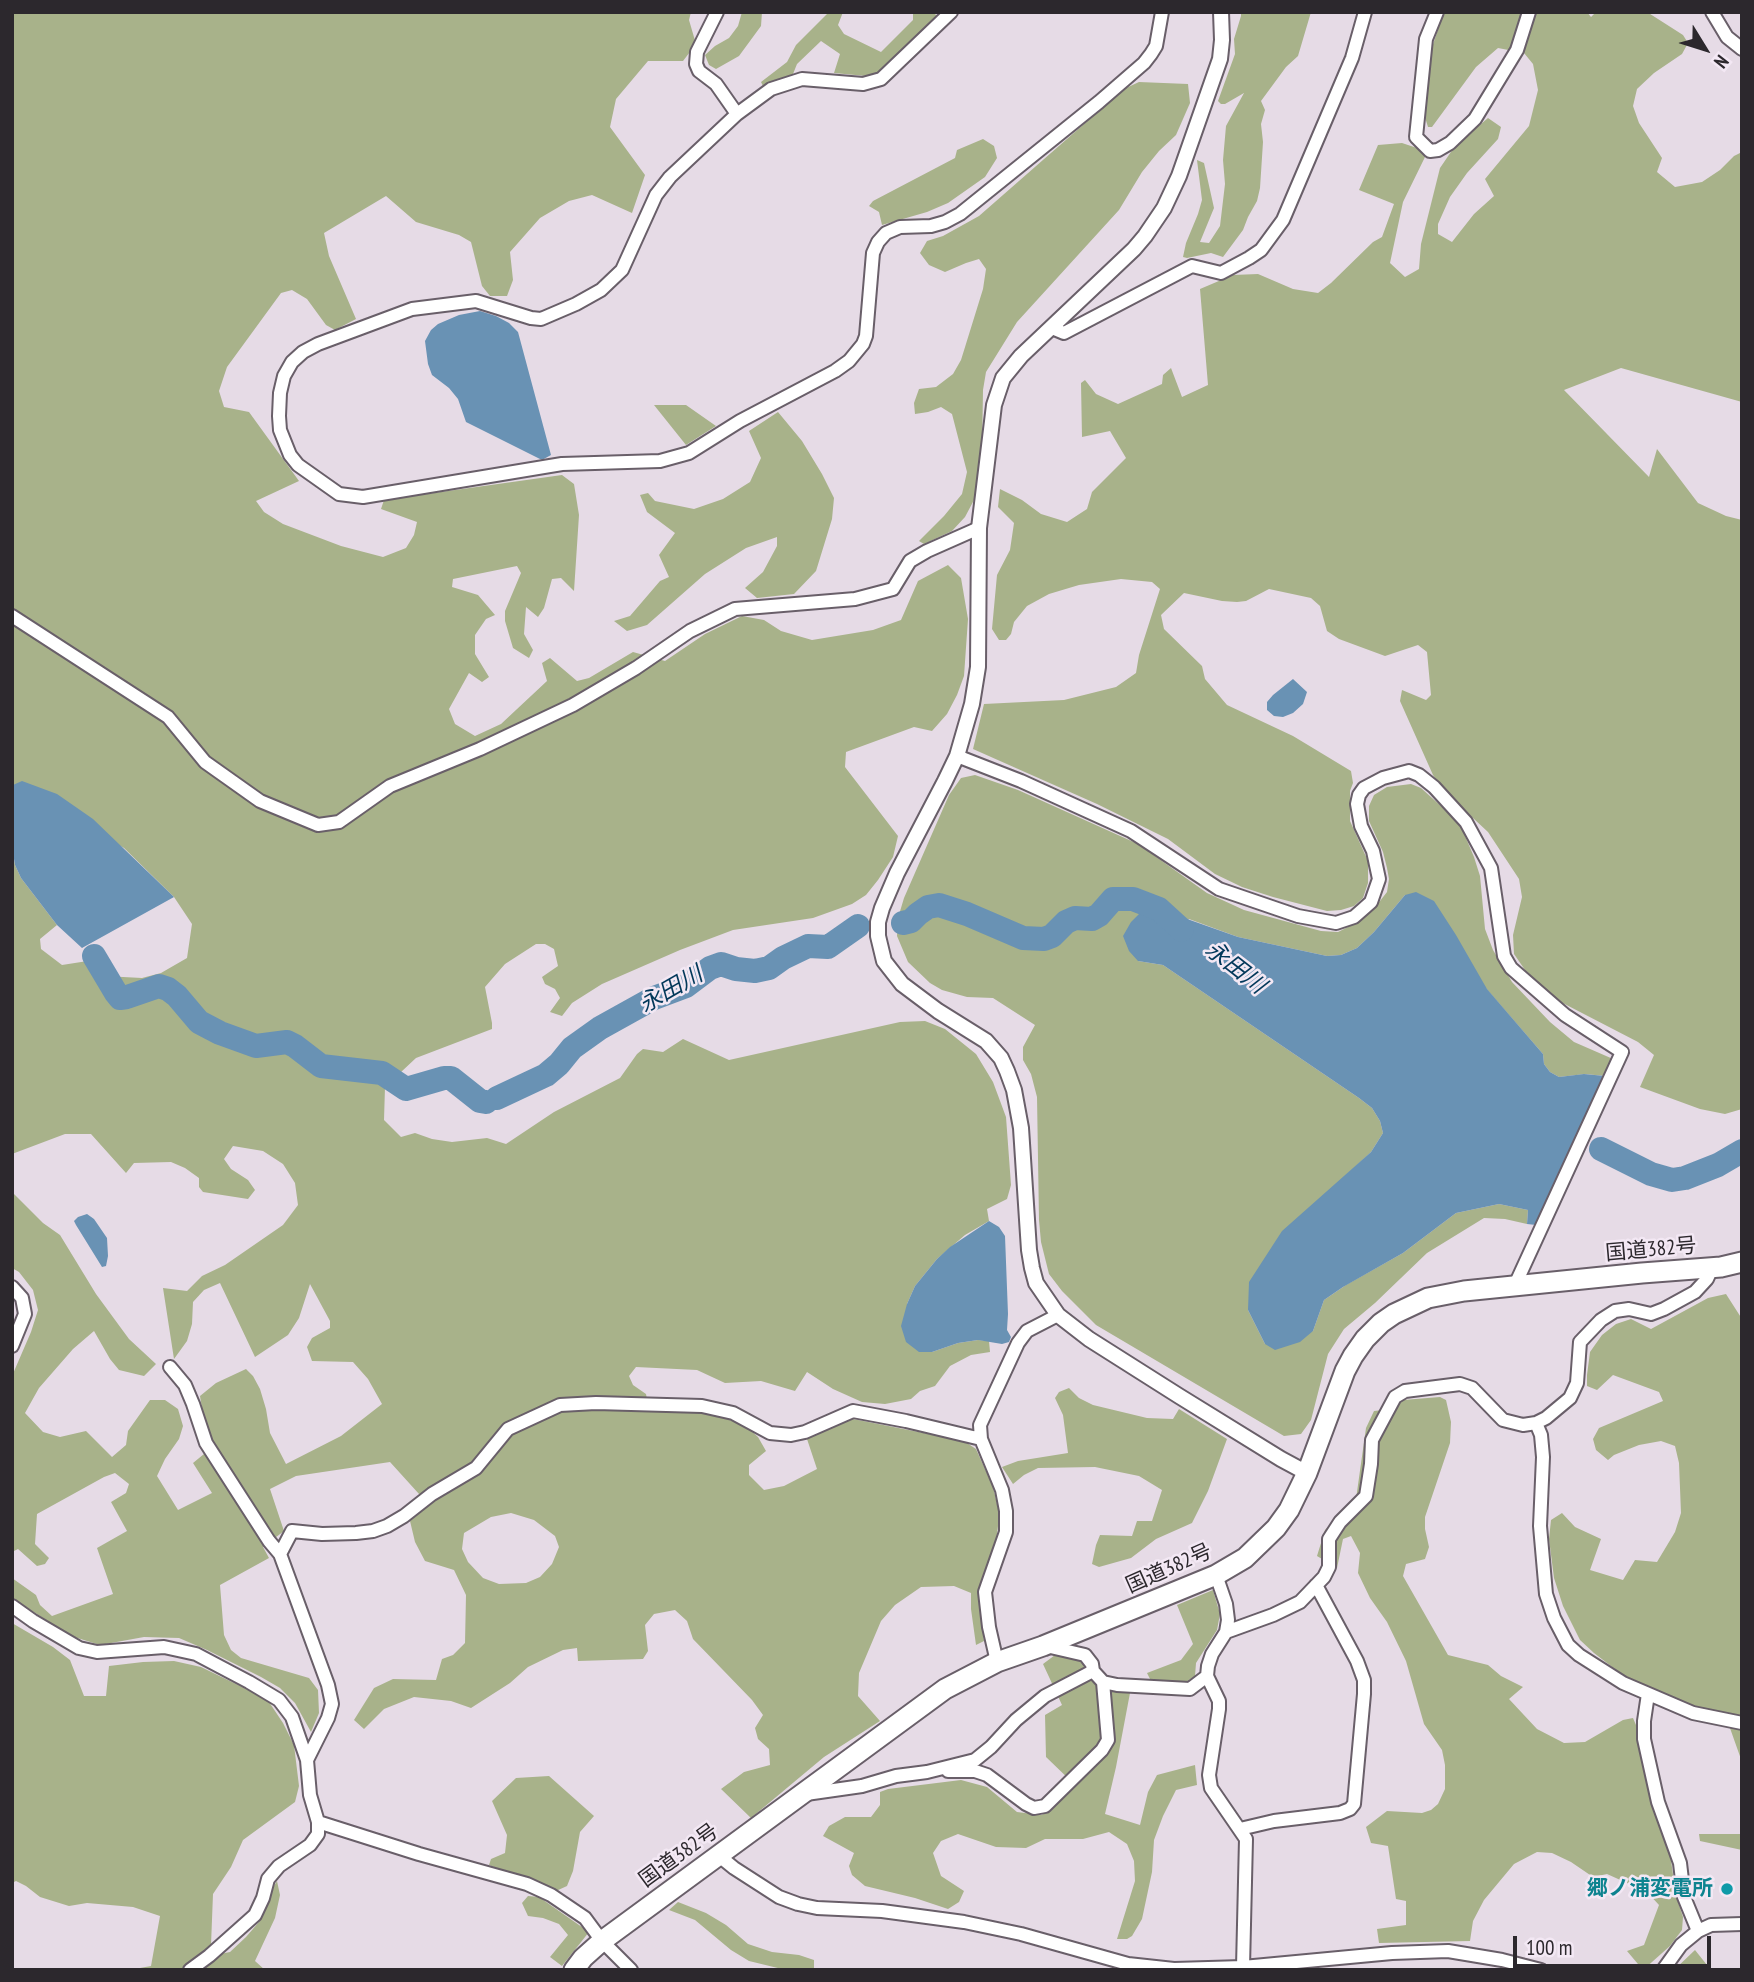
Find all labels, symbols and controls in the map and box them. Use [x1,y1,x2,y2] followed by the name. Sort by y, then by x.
[1670,14,1740,84] north arrow
[1709,50,1734,73] text: N
[1199,936,1271,1000] water label: 永田川
[634,961,708,1019] water label: 永田川
[1604,1233,1698,1267] street label: 国道382号
[1122,1539,1216,1599] street label: 国道382号
[635,1819,723,1893] street label: 国道382号
[1587,1876,1713,1902] place label: 郷ノ浦変電所
[1719,1881,1735,1897] marker: 郷ノ浦変電所
[1516,1923,1714,1967] scale bar
[1526,1934,1572,1961] text: 100 m

